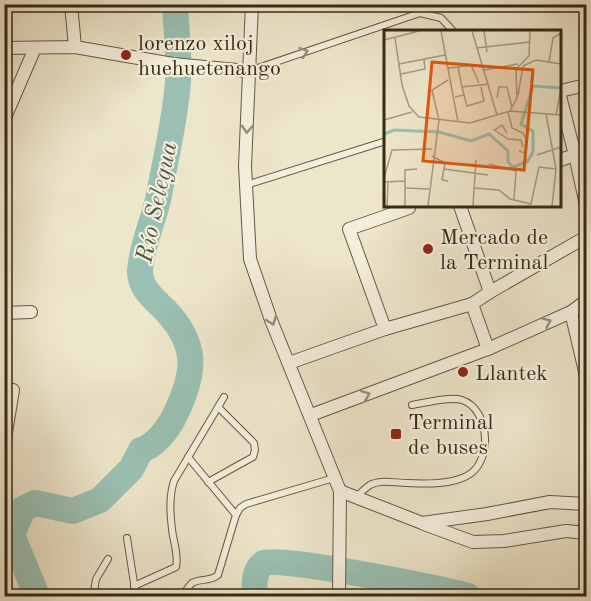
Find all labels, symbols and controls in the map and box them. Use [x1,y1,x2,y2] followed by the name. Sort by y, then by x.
[384,30,561,207] inset map
[138,33,281,80] place label: lorenzo xiloj huehuetenango
[298,47,309,60] one-way arrow
[119,48,133,62] marker: lorenzo xiloj huehuetenango
[240,125,253,134] one-way arrow
[133,140,182,266] water label: Río Selegua
[440,227,548,274] place label: Mercado de la Terminal
[421,242,435,256] marker: Mercado de la Terminal
[265,314,277,325] one-way arrow
[541,318,552,330] one-way arrow
[475,363,548,385] place label: Llantek
[456,365,470,379] marker: Llantek
[360,389,371,402] one-way arrow
[408,412,494,459] place label: Terminal de buses
[389,427,403,441] marker: Terminal de buses

